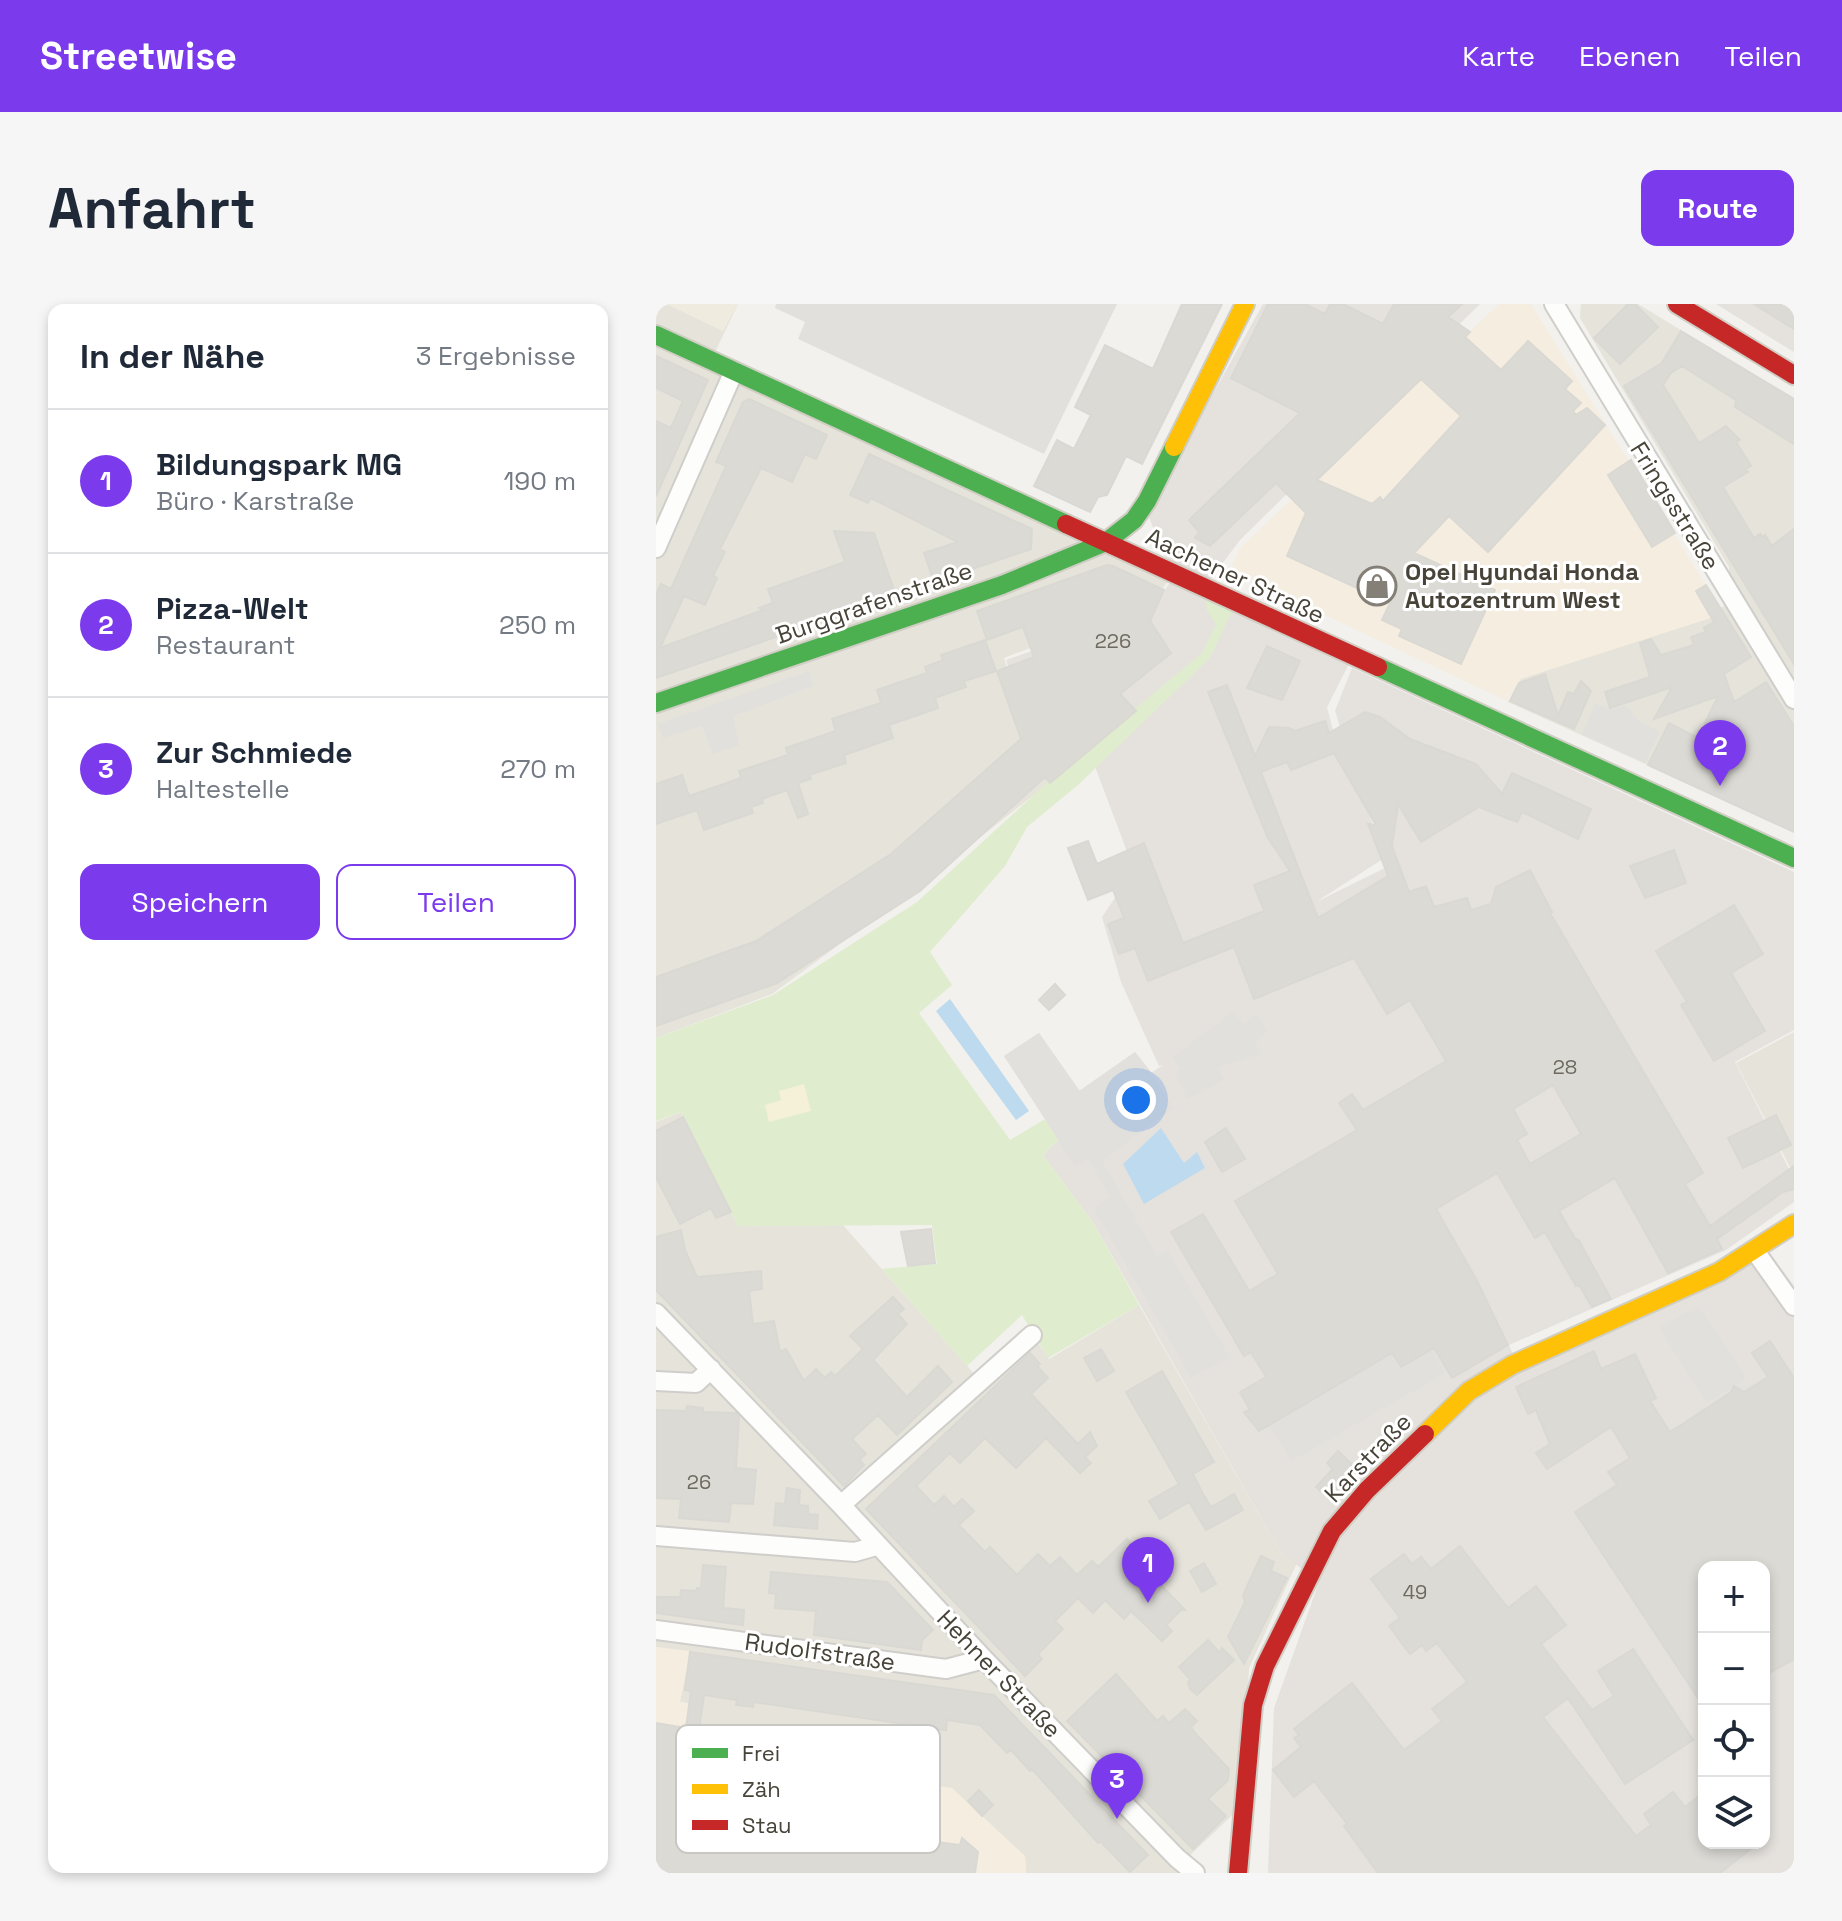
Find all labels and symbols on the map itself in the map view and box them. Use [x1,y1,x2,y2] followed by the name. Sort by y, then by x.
[1624,436,1727,576] street label: Fringsstraße
[1141,521,1329,630] street label: Aachener Straße
[772,554,976,651] street label: Burggrafenstraße
[1405,556,1639,615] place label: Opel Hyundai Honda Autozentrum West
[1356,565,1398,607] shop icon: Opel Hyundai Honda Autozentrum West
[1095,628,1131,654] house number: 226
[1694,720,1746,786] pin: 2
[1553,1054,1577,1080] house number: 28
[1116,1080,1156,1120] your location
[1317,1406,1418,1509] street label: Karstraße
[687,1469,711,1495] house number: 26
[1122,1537,1174,1603] pin: 1
[1403,1579,1427,1605] house number: 49
[930,1603,1068,1744] street label: Hehner Straße
[743,1626,897,1677] street label: Rudolfstraße
[676,1725,940,1853] legend
[742,1739,780,1767] text: Frei
[1091,1753,1143,1819] pin: 3
[742,1775,781,1803] text: Zäh
[742,1811,791,1839] text: Stau

